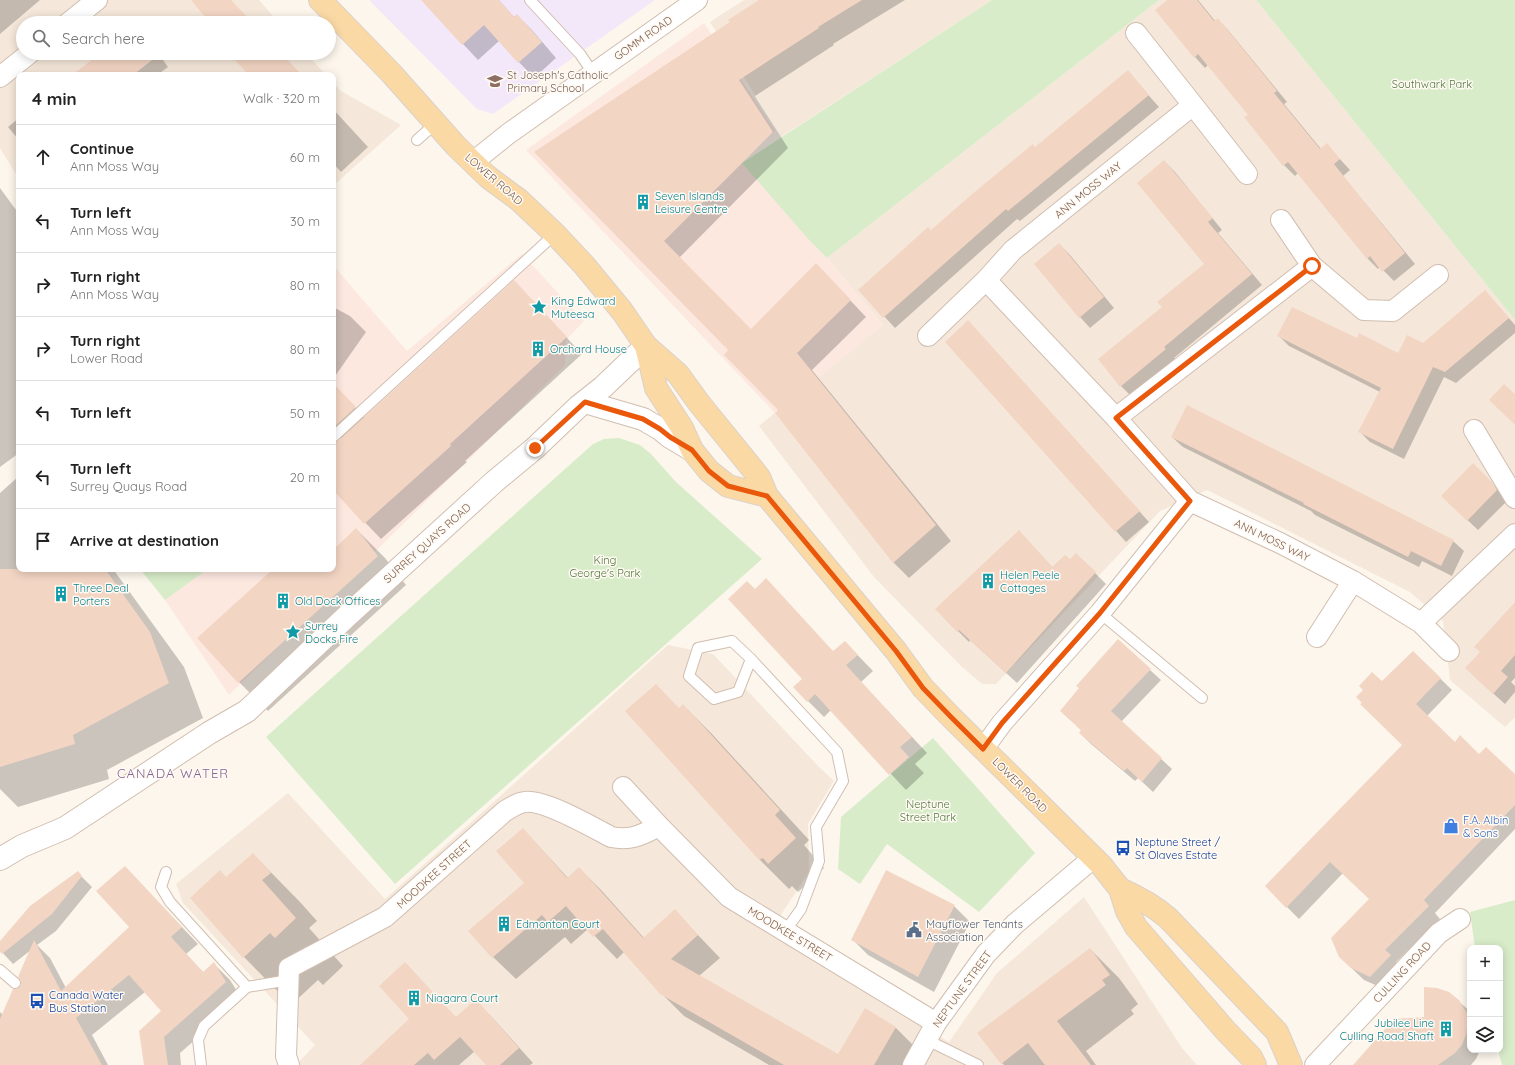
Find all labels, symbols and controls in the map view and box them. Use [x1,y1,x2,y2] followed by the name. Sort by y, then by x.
[611,13,675,63] street label: GOMM ROAD
[16,16,336,60] search box
[30,27,52,49] icon: search
[62,29,145,48] text: Search here
[507,68,609,95] place label: St Joseph's Catholic Primary School
[486,72,504,90] school or university icon: St Joseph's Catholic Primary School
[1392,77,1472,91] park label: Southwark Park
[32,88,77,109] text: 4 min
[243,90,320,106] text: Walk · 320 m
[70,139,134,158] text: Continue
[32,146,54,168] icon: ahead
[290,149,320,165] text: 60 m
[462,150,526,208] street label: LOWER ROAD
[70,158,159,174] text: Ann Moss Way
[1052,159,1124,221] street label: ANN MOSS WAY
[655,189,728,216] place label: Seven Islands Leisure Centre
[634,193,652,211] building icon: Seven Islands Leisure Centre
[70,203,132,222] text: Turn left
[32,210,54,232] icon: left
[290,213,320,229] text: 30 m
[70,222,159,238] text: Ann Moss Way
[1303,257,1321,275] route start
[70,267,141,286] text: Turn right
[32,274,54,296] icon: right
[290,277,320,293] text: 80 m
[70,286,159,302] text: Ann Moss Way
[551,294,616,321] place label: King Edward Muteesa
[530,298,548,316] place icon: King Edward Muteesa
[70,331,141,350] text: Turn right
[32,338,54,360] icon: right
[529,340,547,358] building icon: Orchard House
[290,341,320,357] text: 80 m
[550,342,627,356] place label: Orchard House
[70,350,143,366] text: Lower Road
[32,402,54,424] icon: left
[70,403,132,422] text: Turn left
[290,405,320,421] text: 50 m
[526,439,544,457] route end
[70,459,132,478] text: Turn left
[32,466,54,488] icon: left
[290,469,320,485] text: 20 m
[70,478,187,494] text: Surrey Quays Road
[380,500,474,586] street label: SURREY QUAYS ROAD
[1232,516,1312,564] street label: ANN MOSS WAY
[32,530,54,552] icon: arrive
[70,531,219,550] text: Arrive at destination
[569,553,641,580] park label: King George's Park
[1000,568,1060,595] place label: Helen Peele Cottages
[979,572,997,590] building icon: Helen Peele Cottages
[73,581,129,608] place label: Three Deal Porters
[52,585,70,603] building icon: Three Deal Porters
[274,592,292,610] building icon: Old Dock Offices
[295,594,381,608] place label: Old Dock Offices
[305,619,358,646] place label: Surrey Docks Fire
[284,623,302,641] place icon: Surrey Docks Fire
[990,755,1050,815] street label: LOWER ROAD
[117,765,229,781] district label: CANADA WATER
[900,797,956,824] park label: Neptune Street Park
[1463,813,1508,840] place label: F.A. Albin & Sons
[1442,817,1460,835] shop icon: F.A. Albin & Sons
[1135,835,1221,862] place label: Neptune Street / St Olaves Estate
[394,836,475,911] street label: MOODKEE STREET
[1114,839,1132,857] bus stop icon: Neptune Street / St Olaves Estate
[745,903,835,965] street label: MOODKEE STREET
[495,915,513,933] building icon: Edmonton Court
[516,917,600,931] place label: Edmonton Court
[926,917,1023,944] place label: Mayflower Tenants Association
[905,921,923,939] public building icon: Mayflower Tenants Association
[1370,938,1434,1006] street label: CULLING ROAD
[1467,945,1503,1053] map controls
[1467,945,1503,981] button: +
[929,947,995,1030] street label: NEPTUNE STREET
[1467,981,1503,1017] button: −
[49,988,124,1015] place label: Canada Water Bus Station
[405,989,423,1007] building icon: Niagara Court
[426,991,499,1005] place label: Niagara Court
[28,992,46,1010] bus stop icon: Canada Water Bus Station
[1340,1016,1434,1043] place label: Jubilee Line Culling Road Shaft
[1467,1017,1503,1053] button: layers
[1437,1020,1455,1038] building icon: Jubilee Line Culling Road Shaft

